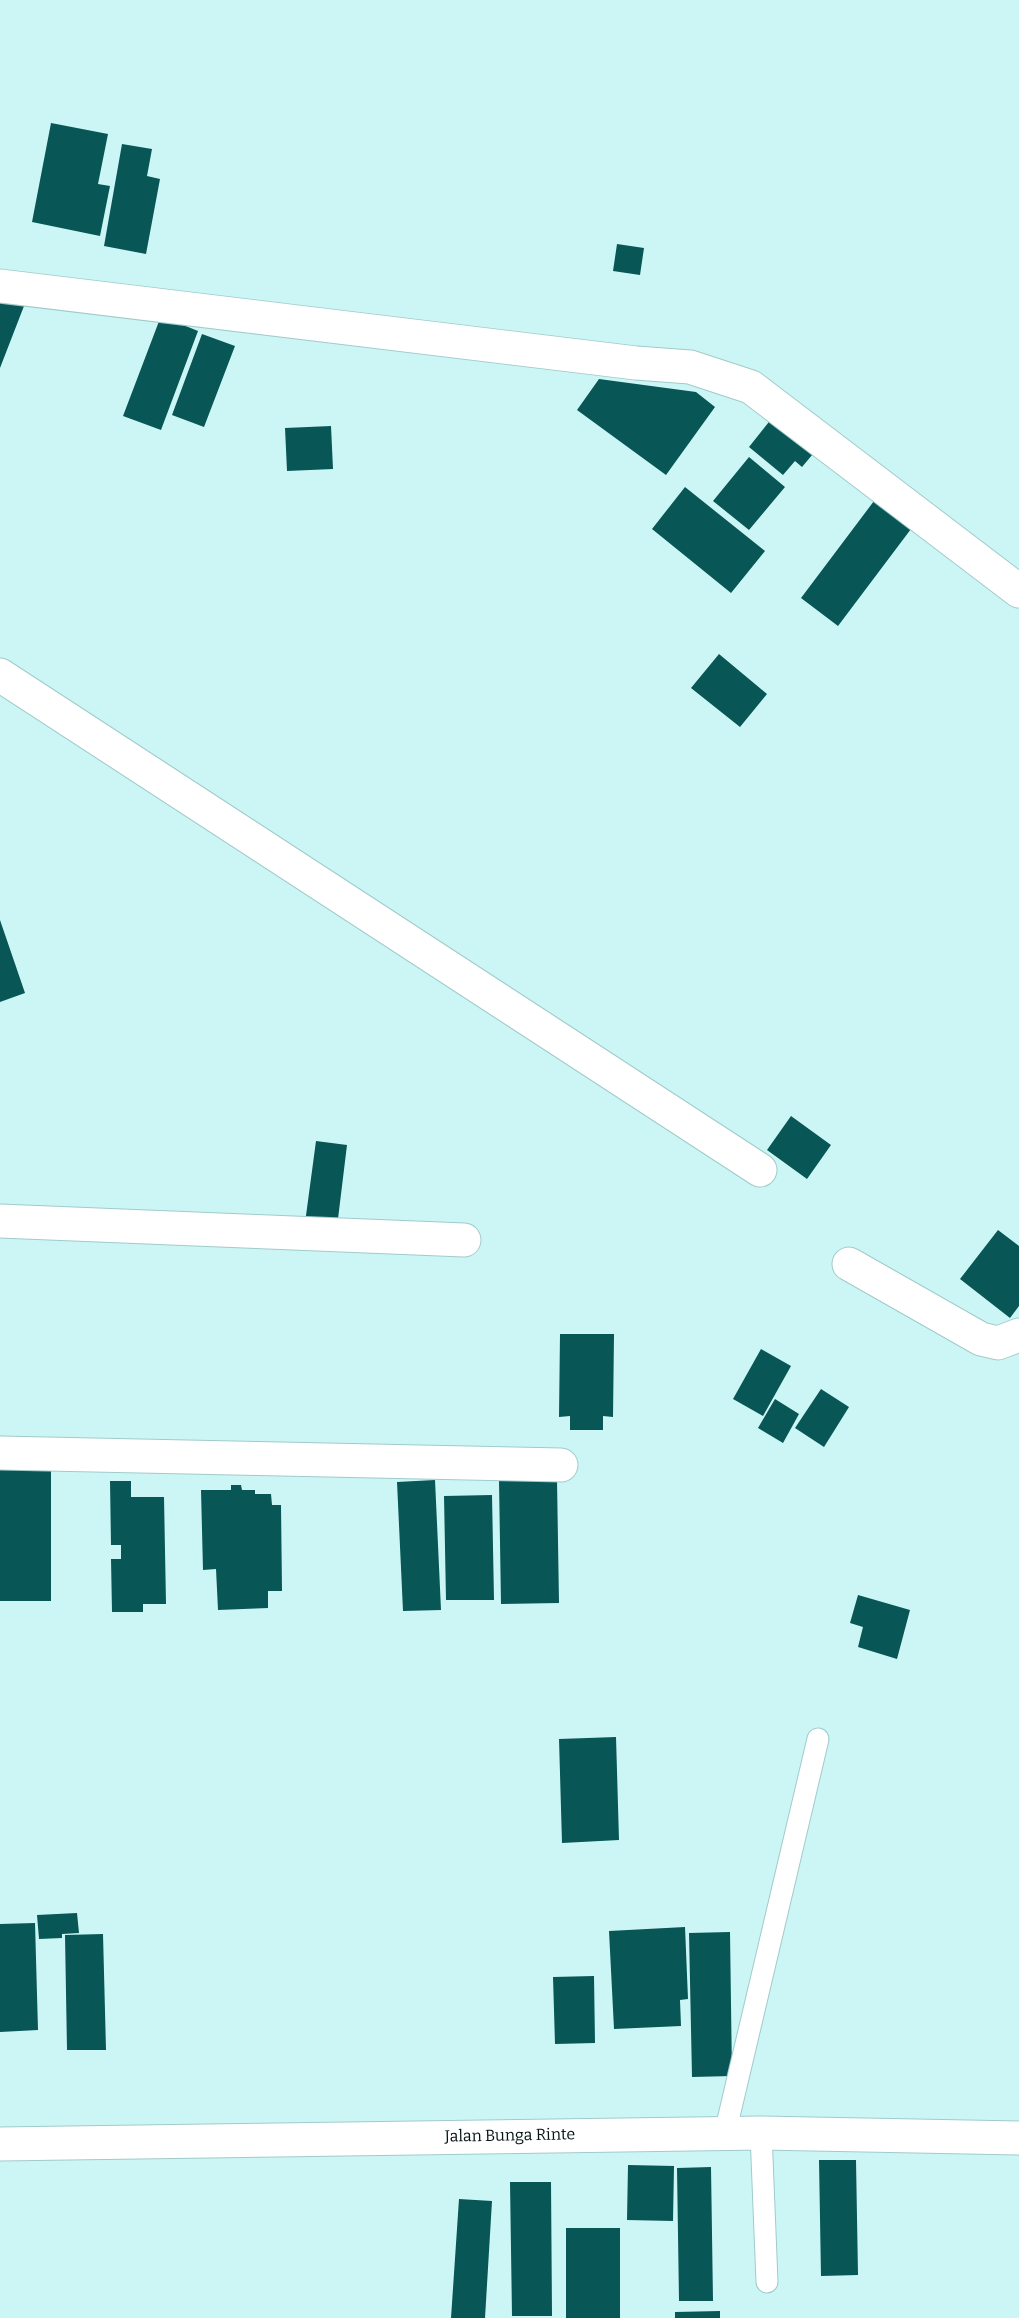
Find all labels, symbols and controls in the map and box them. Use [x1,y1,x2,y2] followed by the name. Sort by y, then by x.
[445,2125,575,2147] street label: Jalan Bunga Rinte

